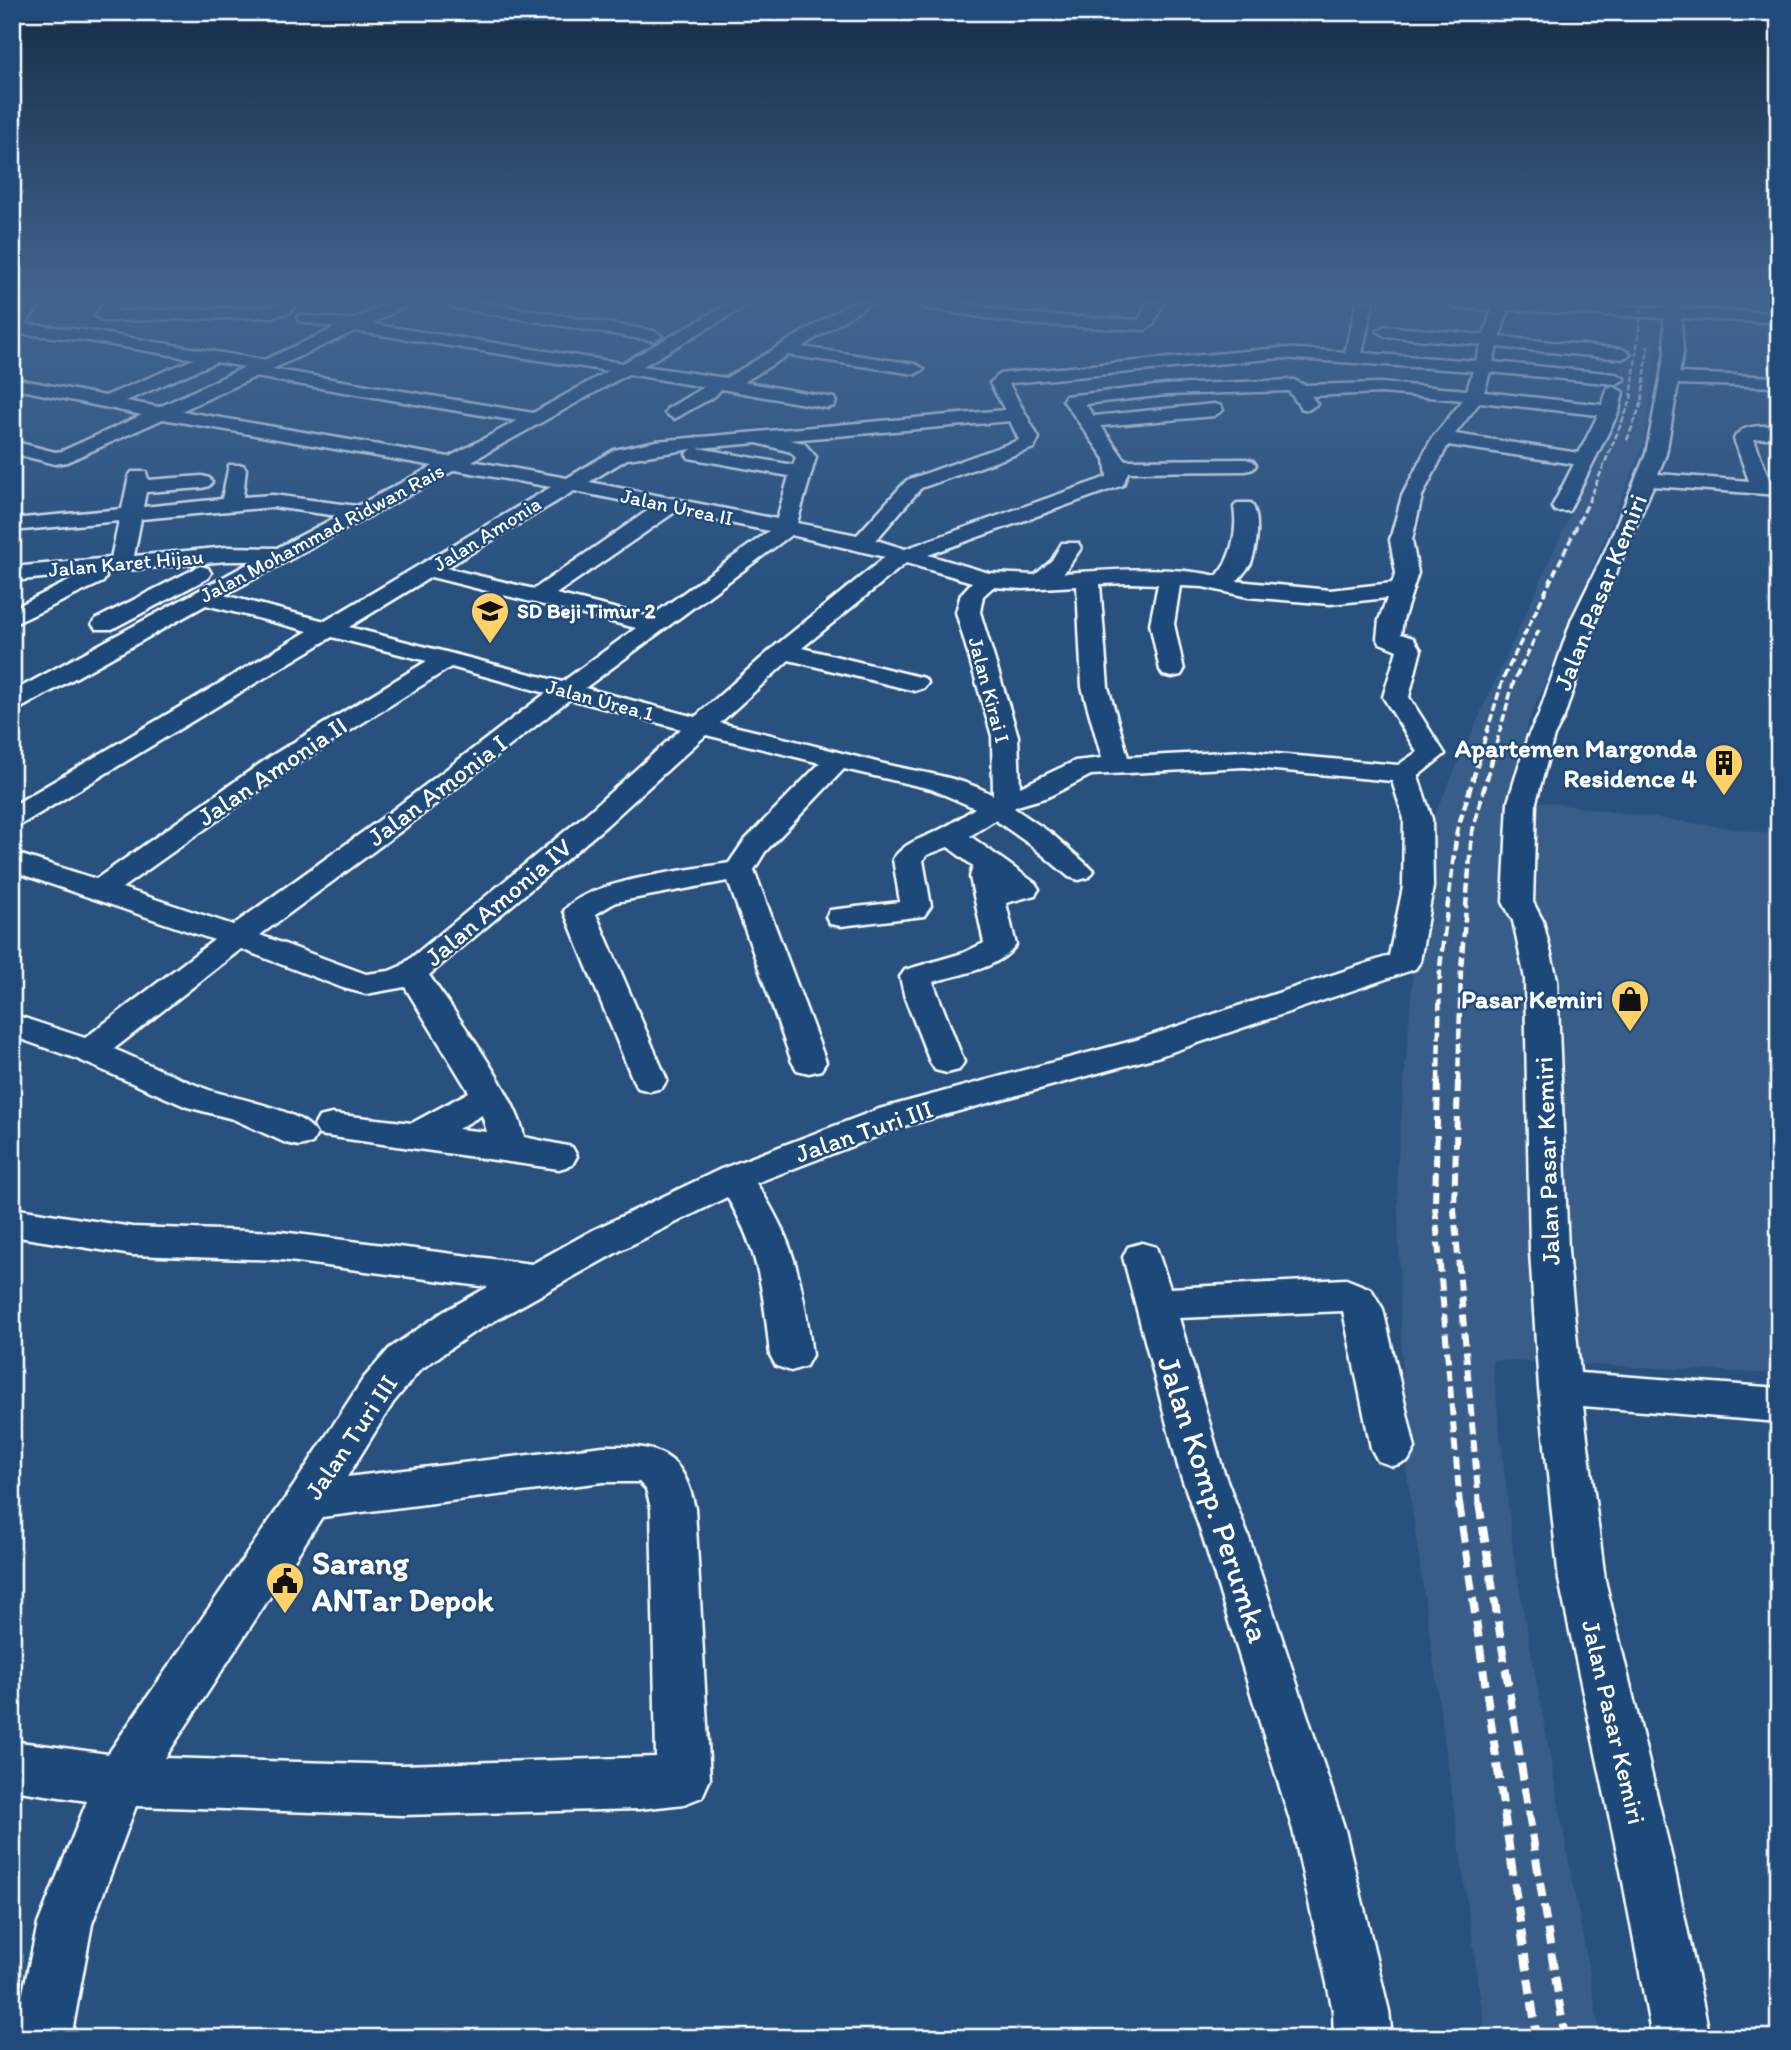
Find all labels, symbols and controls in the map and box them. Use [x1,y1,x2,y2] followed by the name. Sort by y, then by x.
[195,457,448,608] street label: Jalan Mohammad Ridwan Rais
[619,482,736,531] street label: Jalan Urea II
[1546,489,1654,695] street label: Jalan Pasar Kemiri
[428,491,545,577] street label: Jalan Amonia
[47,543,205,582] street label: Jalan Karet Hijau
[469,590,511,645] school or university icon: SD Beji Timur 2
[517,598,656,624] place label: SD Beji Timur 2
[963,634,1016,746] street label: Jalan Kirai I
[543,673,657,726] street label: Jalan Urea 1
[191,709,353,833] street label: Jalan Amonia II
[361,727,513,853] street label: Jalan Amonia I
[1454,732,1697,794] place label: Apartemen Margonda Residence 4
[1703,742,1745,797] building icon: Apartemen Margonda Residence 4
[418,831,578,973] street label: Jalan Amonia IV
[1609,978,1651,1033] shop icon: Pasar Kemiri
[1461,983,1603,1015] place label: Pasar Kemiri
[1527,1056,1567,1266] street label: Jalan Pasar Kemiri
[791,1092,937,1170] street label: Jalan Turi III
[1150,1351,1278,1648] street label: Jalan Komp. Perumka
[298,1369,404,1505] street label: Jalan Turi III
[311,1544,494,1619] place label: Sarang ANTar Depok
[264,1560,306,1615] public building icon: Sarang ANTar Depok
[1575,1617,1653,1827] street label: Jalan Pasar Kemiri

